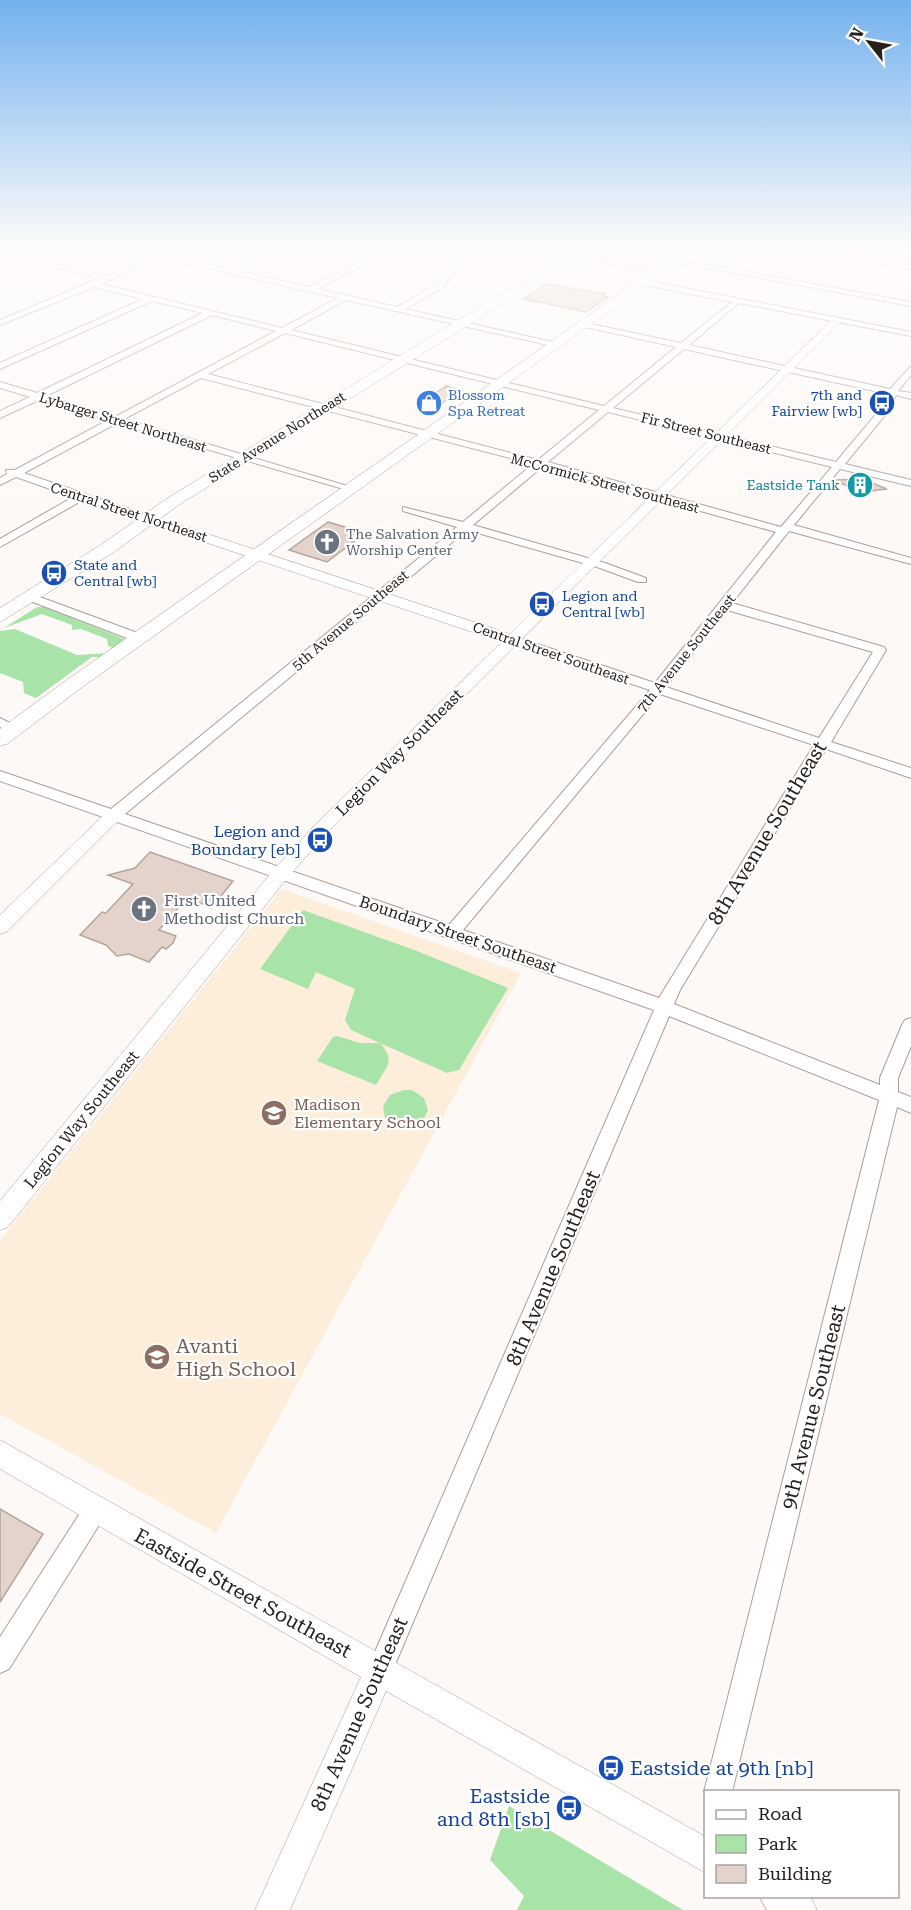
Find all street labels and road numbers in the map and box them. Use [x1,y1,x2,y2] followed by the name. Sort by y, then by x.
[206,388,348,486] street label: State Avenue Northeast
[37,389,209,455] street label: Lybarger Street Northeast
[639,409,773,457] street label: Fir Street Southeast
[509,450,701,516] street label: McCormick Street Southeast
[49,479,209,545] street label: Central Street Northeast
[289,567,411,673] street label: 5th Avenue Southeast
[634,591,738,715] street label: 7th Avenue Southeast
[471,619,631,687] street label: Central Street Southeast
[332,685,467,820] street label: Legion Way Southeast
[703,736,832,929] street label: 8th Avenue Southeast
[357,892,559,977] street label: Boundary Street Southeast
[20,1047,143,1192] street label: Legion Way Southeast
[501,1166,605,1369] street label: 8th Avenue Southeast
[776,1302,850,1512] street label: 9th Avenue Southeast
[130,1523,356,1663] street label: Eastside Street Southeast
[305,1613,413,1815] street label: 8th Avenue Southeast

